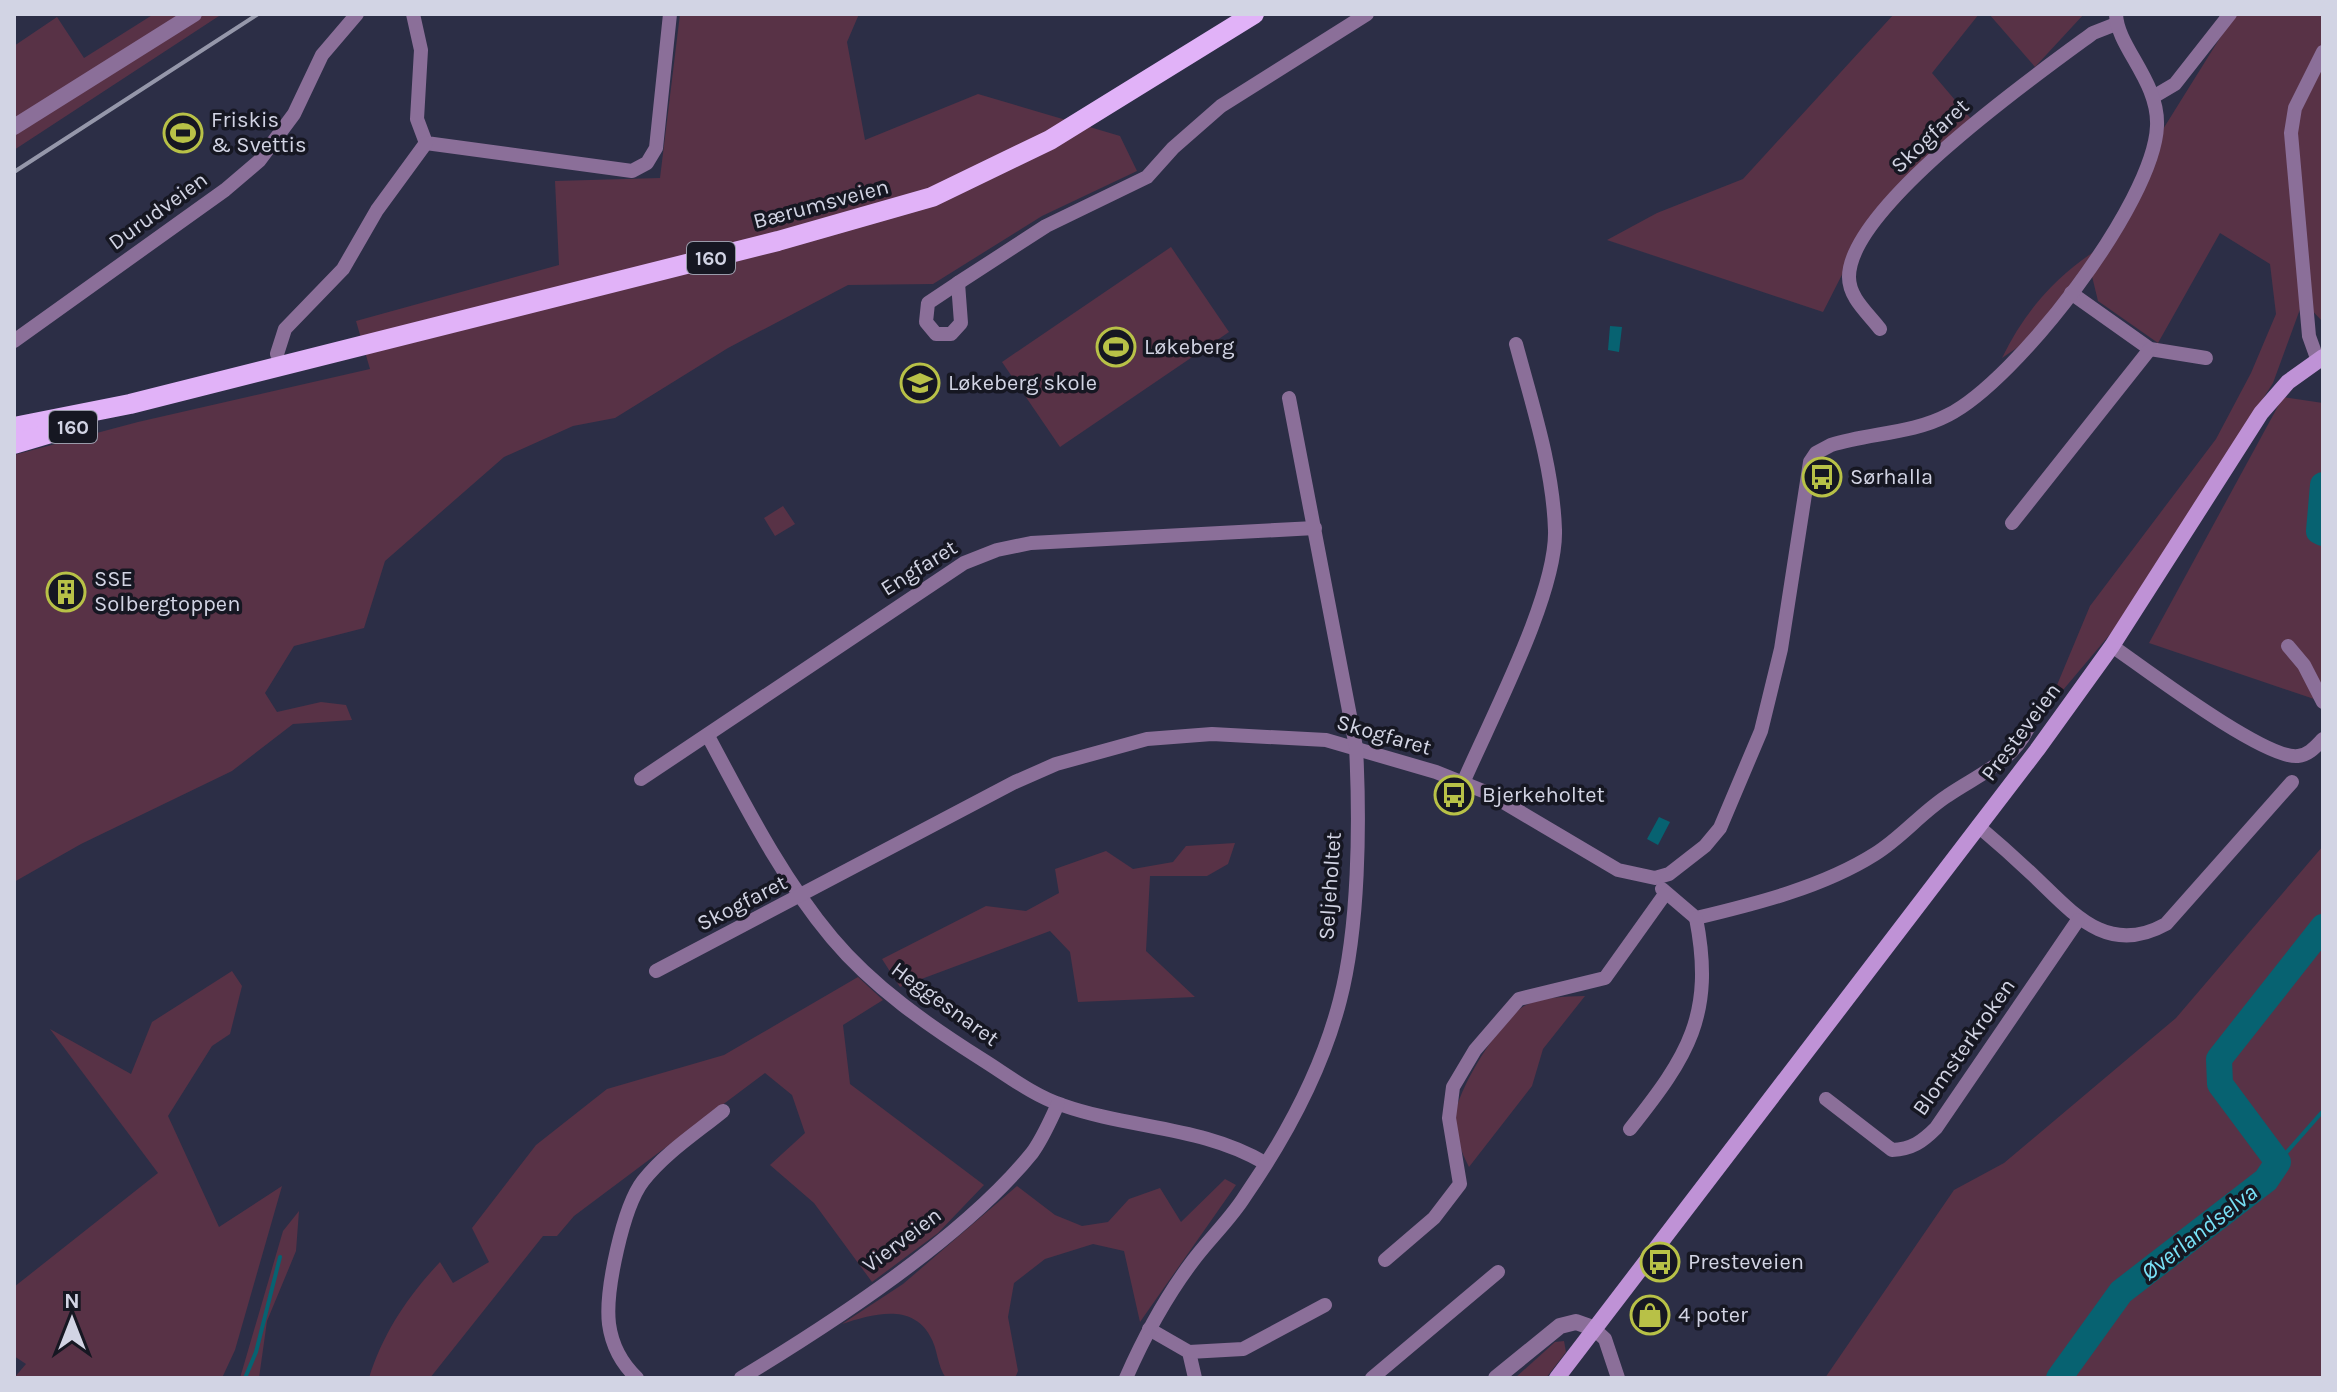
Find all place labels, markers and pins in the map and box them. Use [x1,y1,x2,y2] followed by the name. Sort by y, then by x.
[211,107,307,158] place label: Friskis & Svettis
[162,112,204,154] sports icon: Friskis & Svettis
[1095,326,1137,368] sports icon: Løkeberg
[1144,334,1235,360] place label: Løkeberg
[899,362,941,404] school or university icon: Løkeberg skole
[948,370,1097,396] place label: Løkeberg skole
[1801,456,1843,498] bus stop icon: Sørhalla
[1850,464,1933,490] place label: Sørhalla
[94,566,240,617] place label: SSE Solbergtoppen
[45,571,87,613] building icon: SSE Solbergtoppen
[1433,774,1475,816] bus stop icon: Bjerkeholtet
[1482,782,1605,808] place label: Bjerkeholtet
[1639,1241,1681,1283] bus stop icon: Presteveien
[1688,1249,1804,1275] place label: Presteveien
[1629,1294,1671,1336] shop icon: 4 poter
[1678,1302,1748,1328] place label: 4 poter

